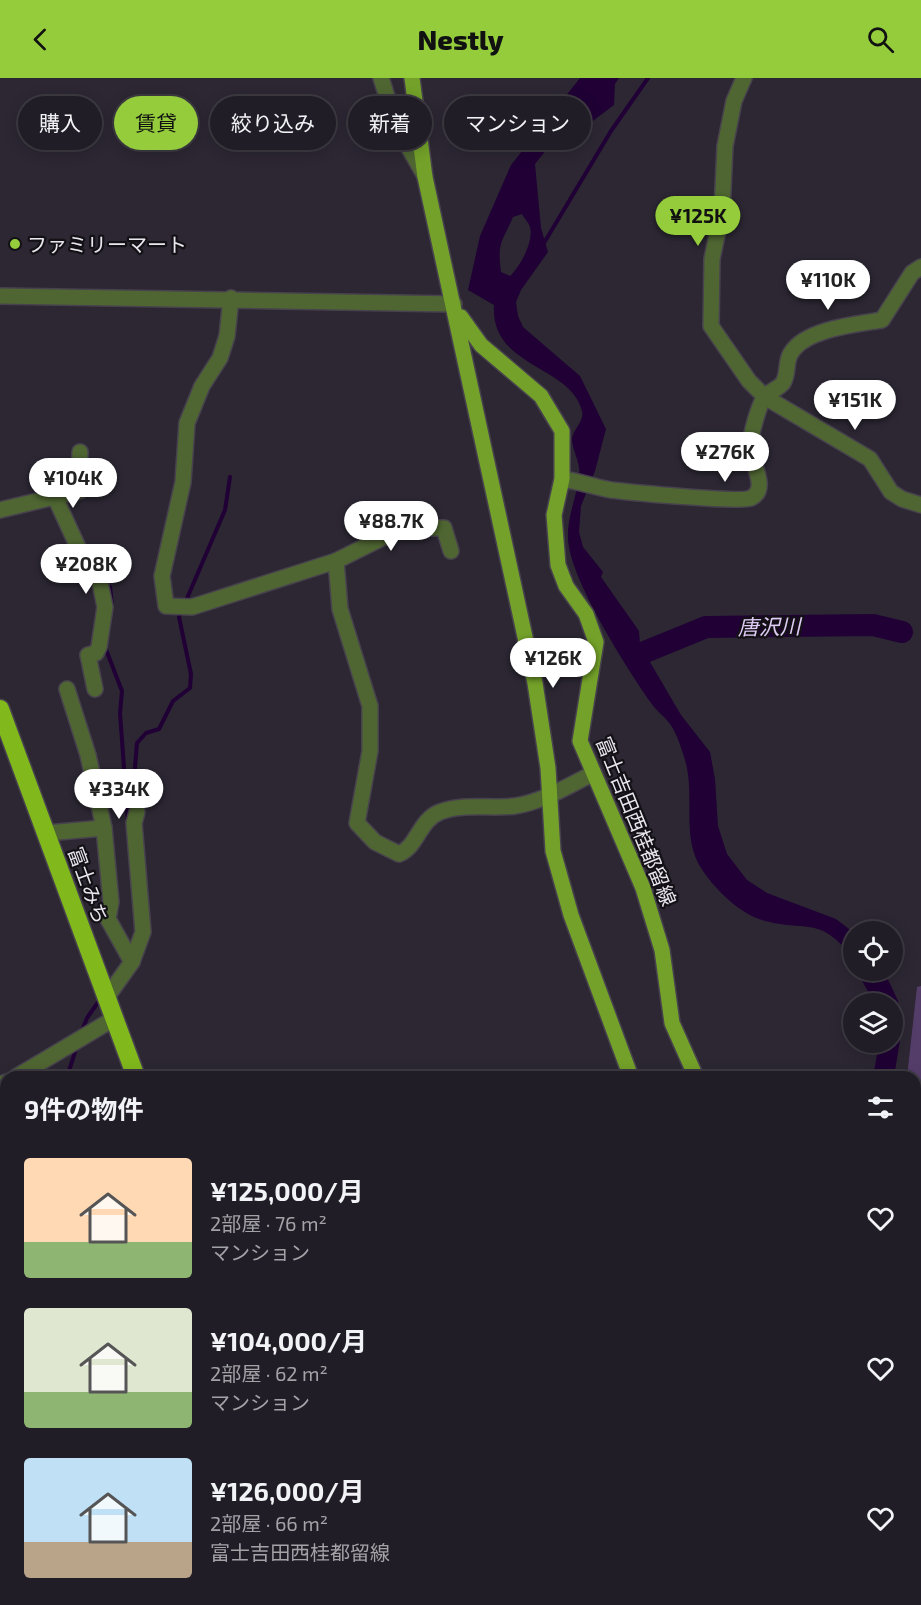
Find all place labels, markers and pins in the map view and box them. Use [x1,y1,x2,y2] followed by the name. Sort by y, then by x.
[656,196,740,247] pin: ¥125K
[27,232,187,256] place label: ファミリーマート
[8,237,22,251] marker: ファミリーマート
[786,260,870,311] pin: ¥110K
[813,380,897,431] pin: ¥151K
[683,432,767,483] pin: ¥276K
[31,458,115,509] pin: ¥104K
[342,501,440,552] pin: ¥88.7K
[44,544,128,595] pin: ¥208K
[511,638,595,689] pin: ¥126K
[77,769,161,820] pin: ¥334K

